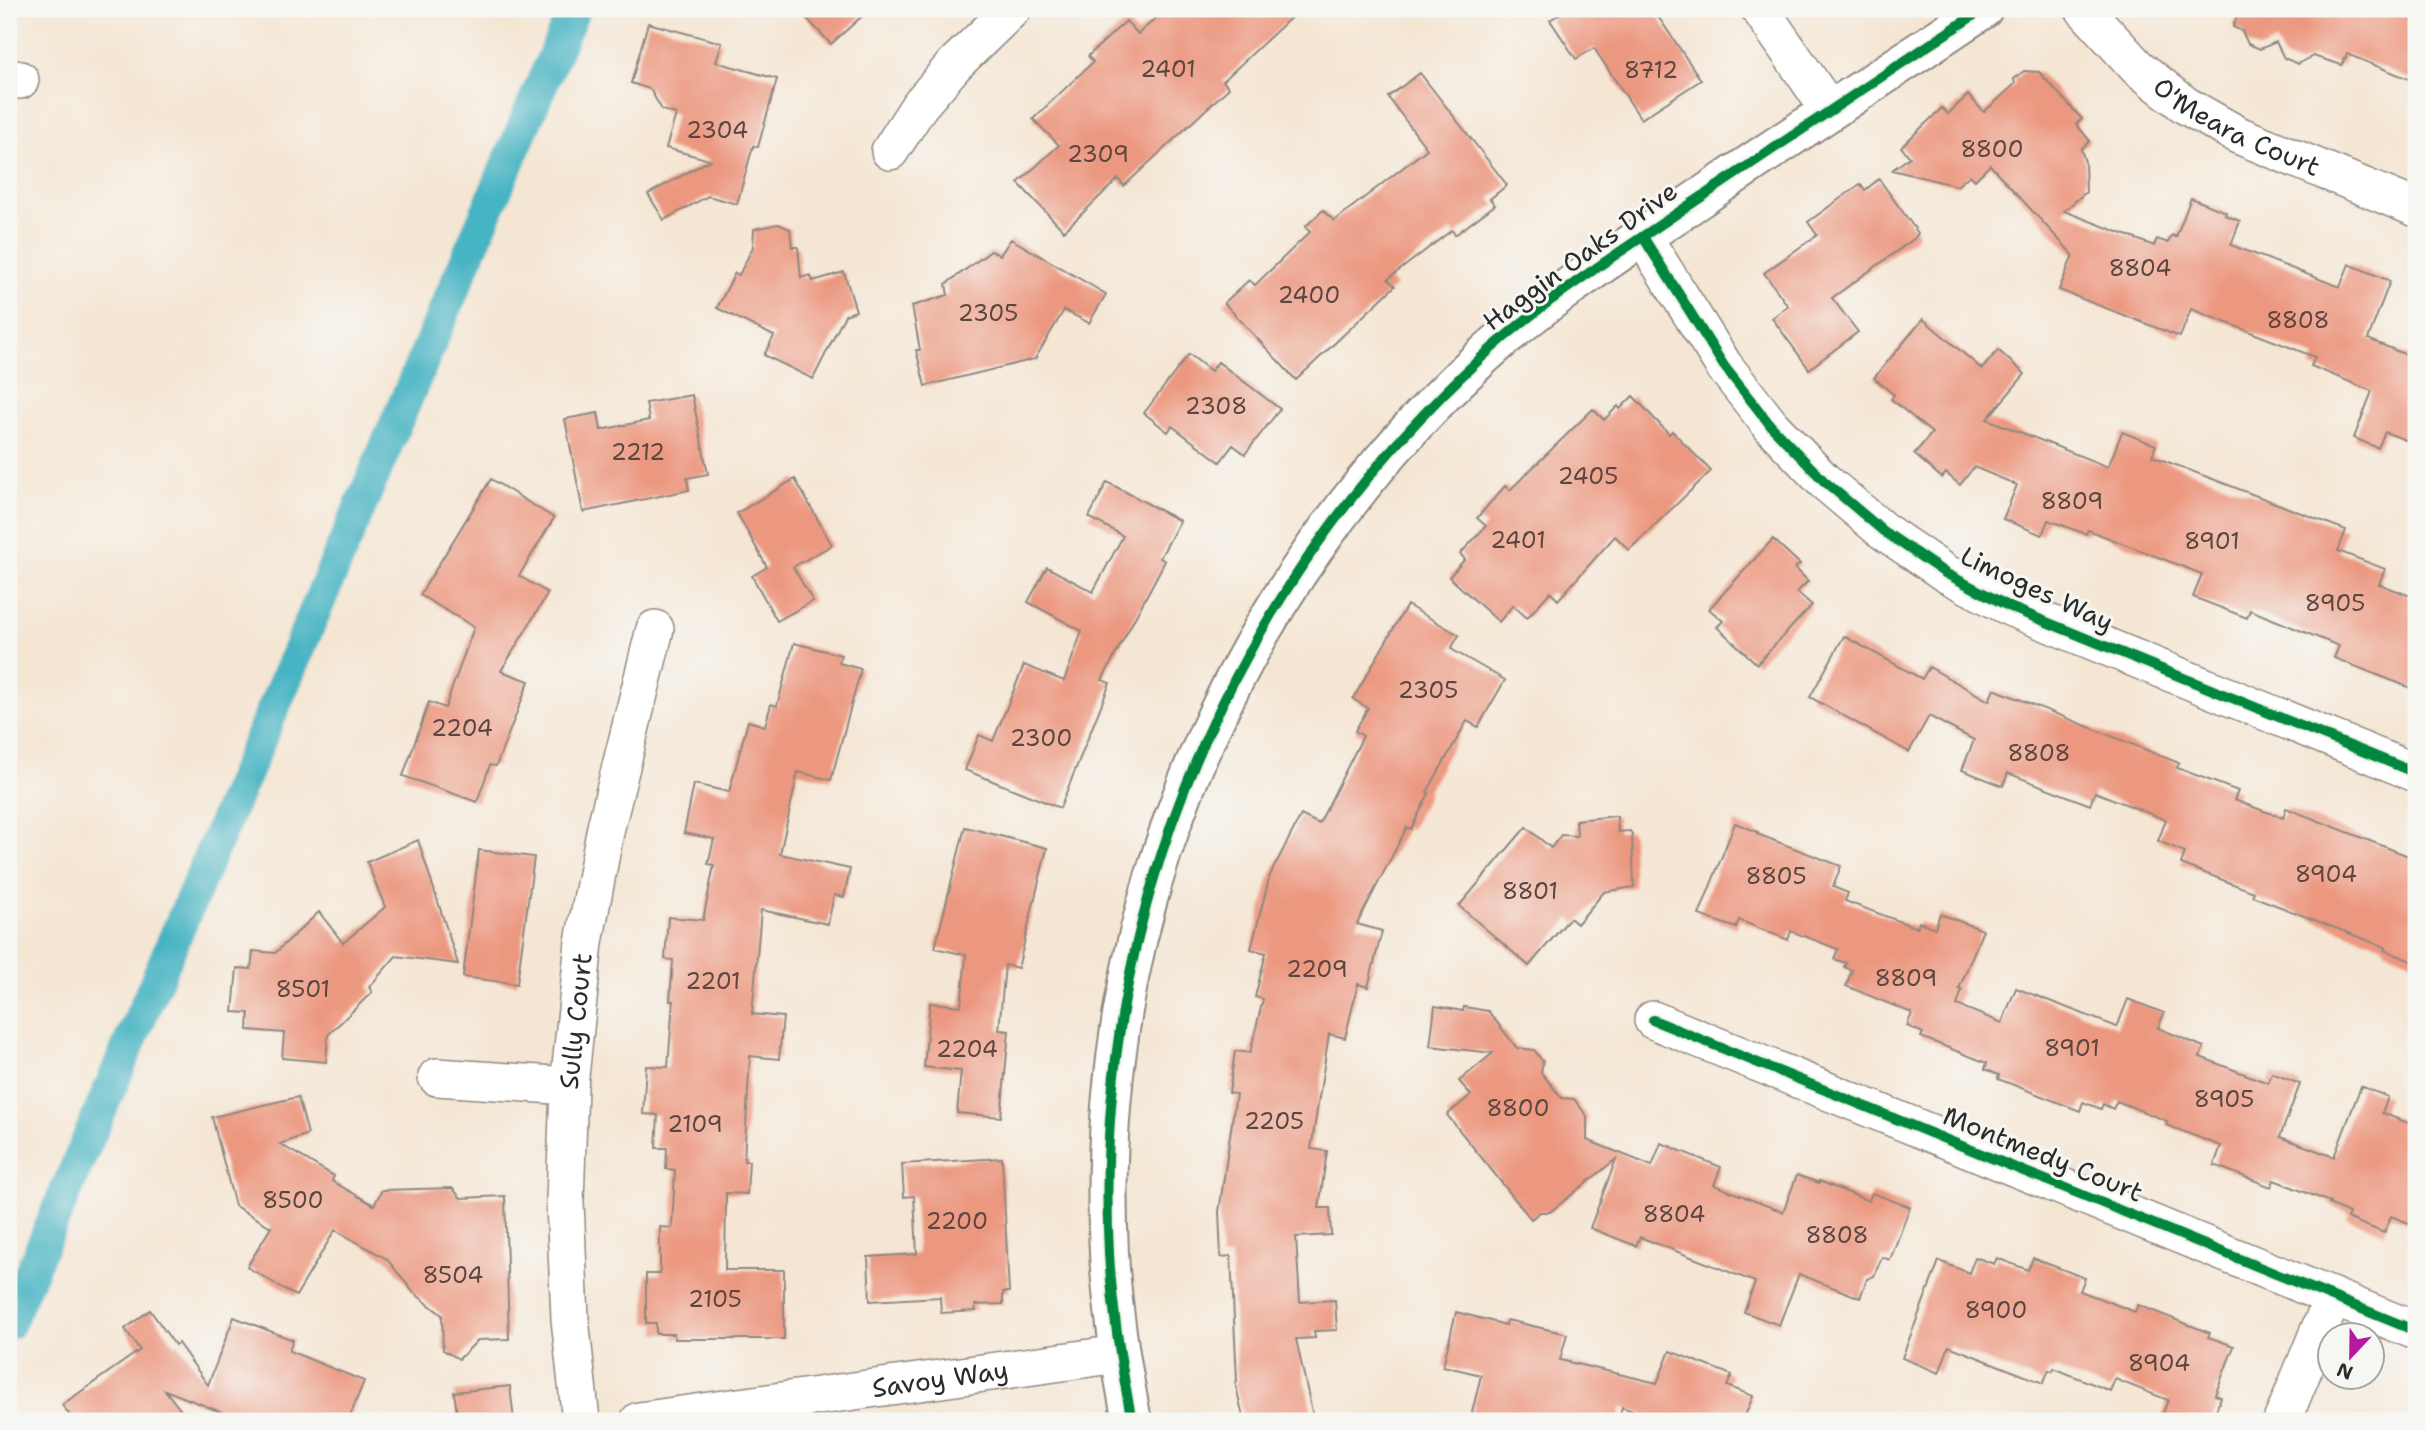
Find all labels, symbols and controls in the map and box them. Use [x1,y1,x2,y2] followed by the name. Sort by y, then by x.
[1140,54,1196,84] house number: 2401
[1624,55,1678,85] house number: 8712
[2146,69,2326,184] street label: O'Meara Court
[686,115,748,145] house number: 2304
[1960,134,2024,164] house number: 8800
[1067,139,1129,169] house number: 2309
[1475,173,1684,338] street label: Haggin Oaks Drive
[2109,253,2171,283] house number: 8804
[1278,280,1340,310] house number: 2400
[958,298,1018,328] house number: 2305
[2266,305,2330,335] house number: 8808
[1185,391,1247,421] house number: 2308
[611,437,665,467] house number: 2212
[1558,461,1618,491] house number: 2405
[2041,486,2103,516] house number: 8809
[1490,525,1546,555] house number: 2401
[2184,526,2240,556] house number: 8901
[1955,538,2119,639] street label: Limoges Way
[2305,588,2365,618] house number: 8905
[1398,675,1458,705] house number: 2305
[431,713,493,743] house number: 2204
[1010,723,1072,753] house number: 2300
[2007,738,2071,768] house number: 8808
[2295,859,2357,889] house number: 8904
[1745,861,1807,891] house number: 8805
[1502,876,1558,906] house number: 8801
[551,951,600,1091] street label: Sully Court
[1286,954,1348,984] house number: 2209
[1875,963,1937,993] house number: 8809
[685,966,741,996] house number: 2201
[276,974,330,1004] house number: 8501
[2044,1033,2100,1063] house number: 8901
[936,1034,998,1064] house number: 2204
[2194,1084,2254,1114] house number: 8905
[1486,1093,1550,1123] house number: 8800
[1938,1097,2148,1210] street label: Montmedy Court
[1244,1106,1304,1136] house number: 2205
[667,1109,723,1139] house number: 2109
[262,1185,324,1215] house number: 8500
[1643,1199,1705,1229] house number: 8804
[926,1206,988,1236] house number: 2200
[1805,1220,1869,1250] house number: 8808
[423,1260,483,1290] house number: 8504
[688,1284,742,1314] house number: 2105
[1965,1295,2027,1325] house number: 8900
[2316,1322,2386,1392] north arrow
[2128,1348,2190,1378] house number: 8904
[870,1352,1010,1405] street label: Savoy Way
[2333,1357,2356,1386] text: N

